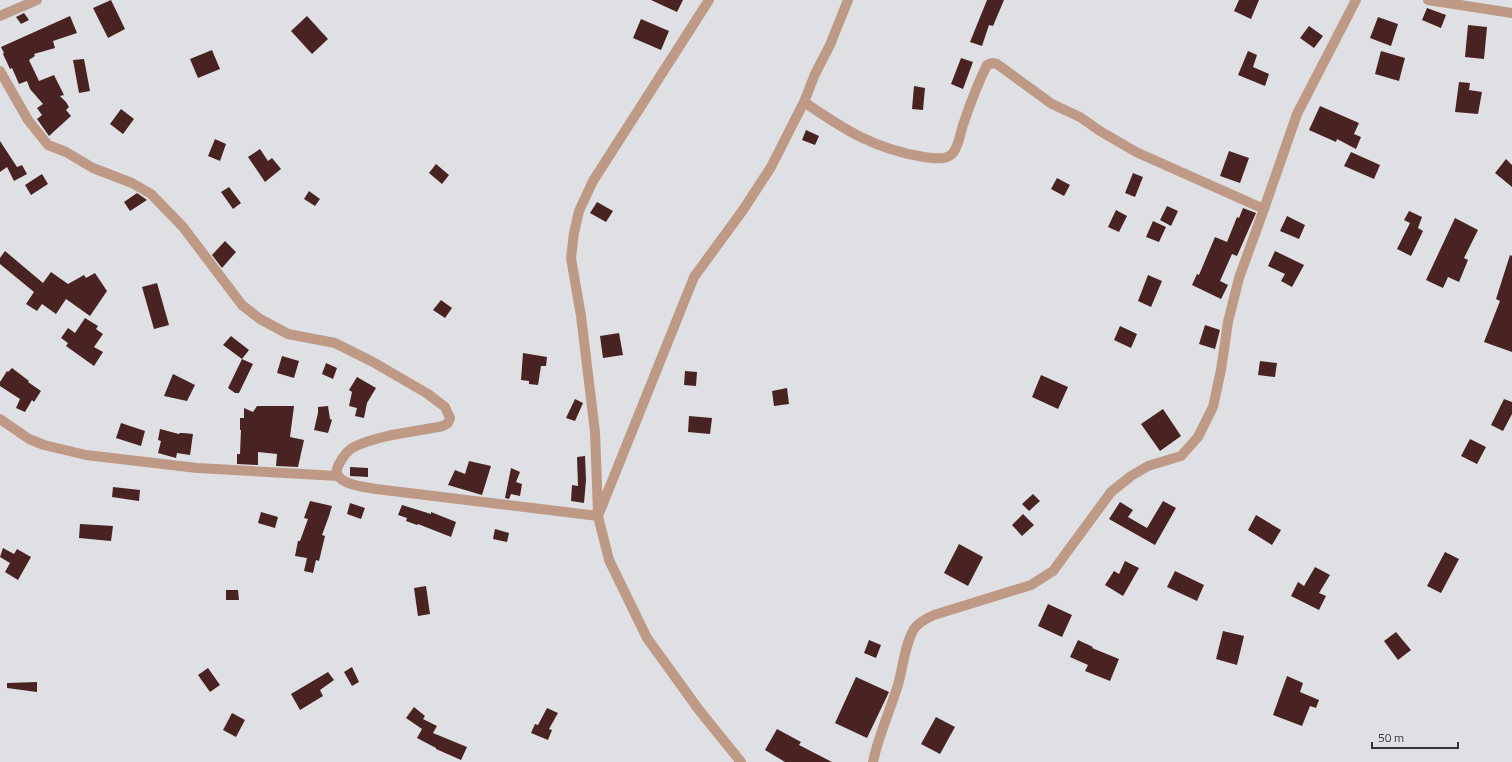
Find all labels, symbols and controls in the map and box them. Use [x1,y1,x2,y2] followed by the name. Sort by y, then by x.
[1372,724,1458,750] scale bar
[1378,728,1404,747] text: 50 m

